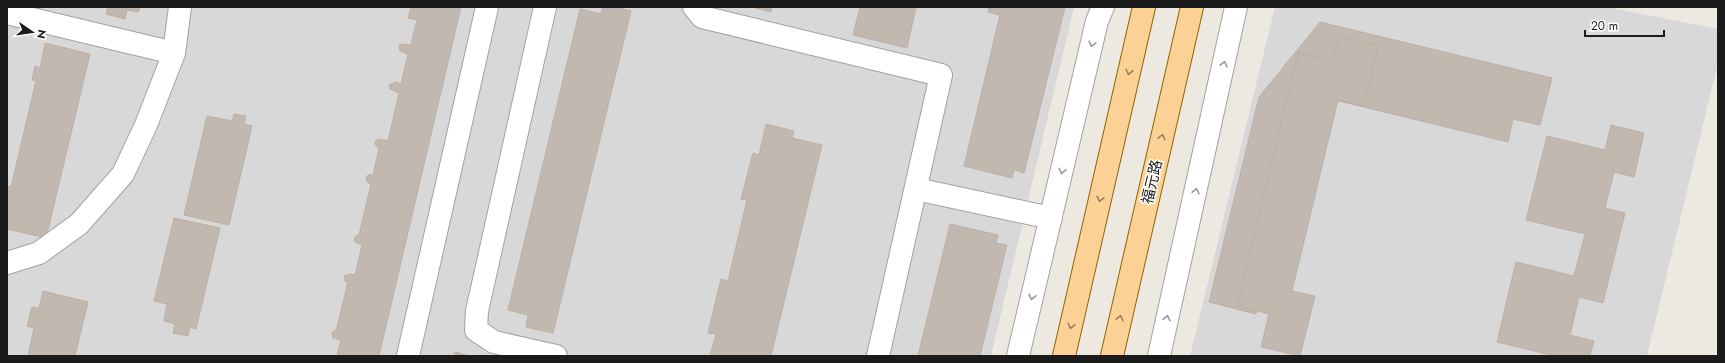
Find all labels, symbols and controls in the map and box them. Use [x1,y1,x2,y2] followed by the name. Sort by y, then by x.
[12,12,52,52] north arrow
[1585,12,1664,38] scale bar
[1591,17,1618,35] text: 20 m
[33,28,51,40] text: N
[1088,41,1096,47] one-way arrow
[1219,61,1228,68] one-way arrow
[1126,69,1134,75] one-way arrow
[1157,133,1166,140] one-way arrow
[1136,158,1168,206] street label: 福元路
[1058,168,1066,174] one-way arrow
[1191,188,1199,194] one-way arrow
[1097,196,1105,202] one-way arrow
[1028,294,1036,301] one-way arrow
[1116,315,1124,321] one-way arrow
[1163,315,1171,321] one-way arrow
[1068,323,1076,329] one-way arrow

